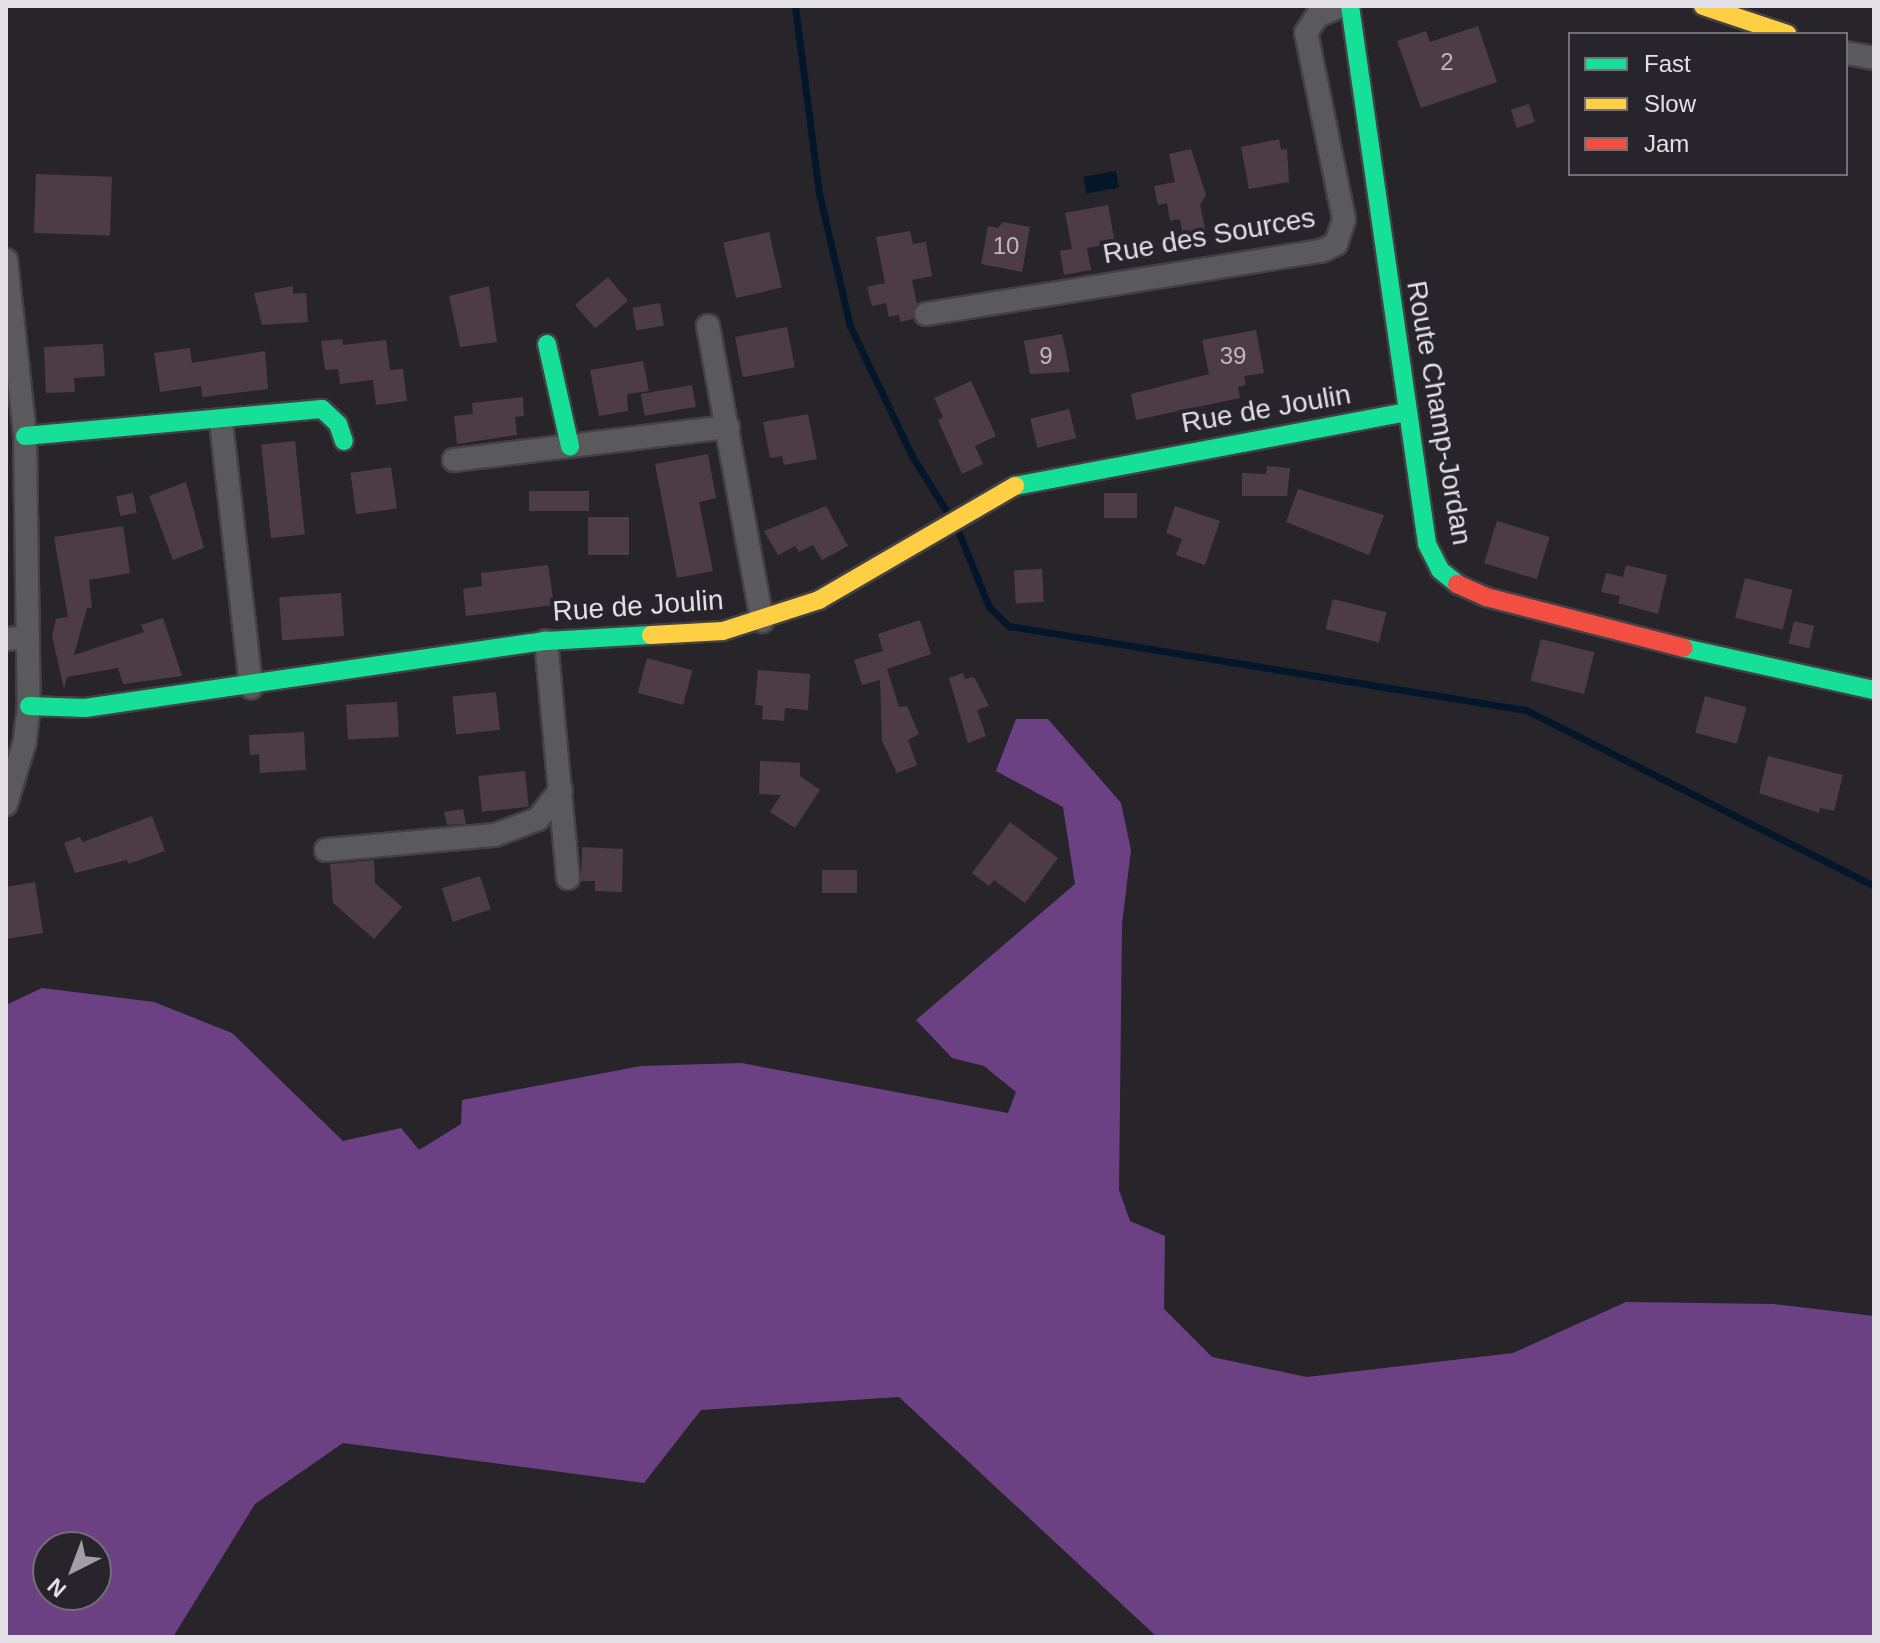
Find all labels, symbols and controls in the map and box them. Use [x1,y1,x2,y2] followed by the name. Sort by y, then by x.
[1568,32,1848,176] legend
[1440,48,1454,76] house number: 2
[1644,50,1691,77] text: Fast
[1644,90,1696,117] text: Slow
[1644,130,1689,157] text: Jam
[1100,201,1318,271] street label: Rue des Sources
[993,232,1019,260] house number: 10
[1399,278,1479,548] street label: Route Champ-Jordan
[1039,342,1053,370] house number: 9
[1220,342,1246,370] house number: 39
[1179,378,1353,440] street label: Rue de Joulin
[551,583,725,629] street label: Rue de Joulin
[32,1531,112,1611] north arrow
[43,1573,71,1602] text: N

